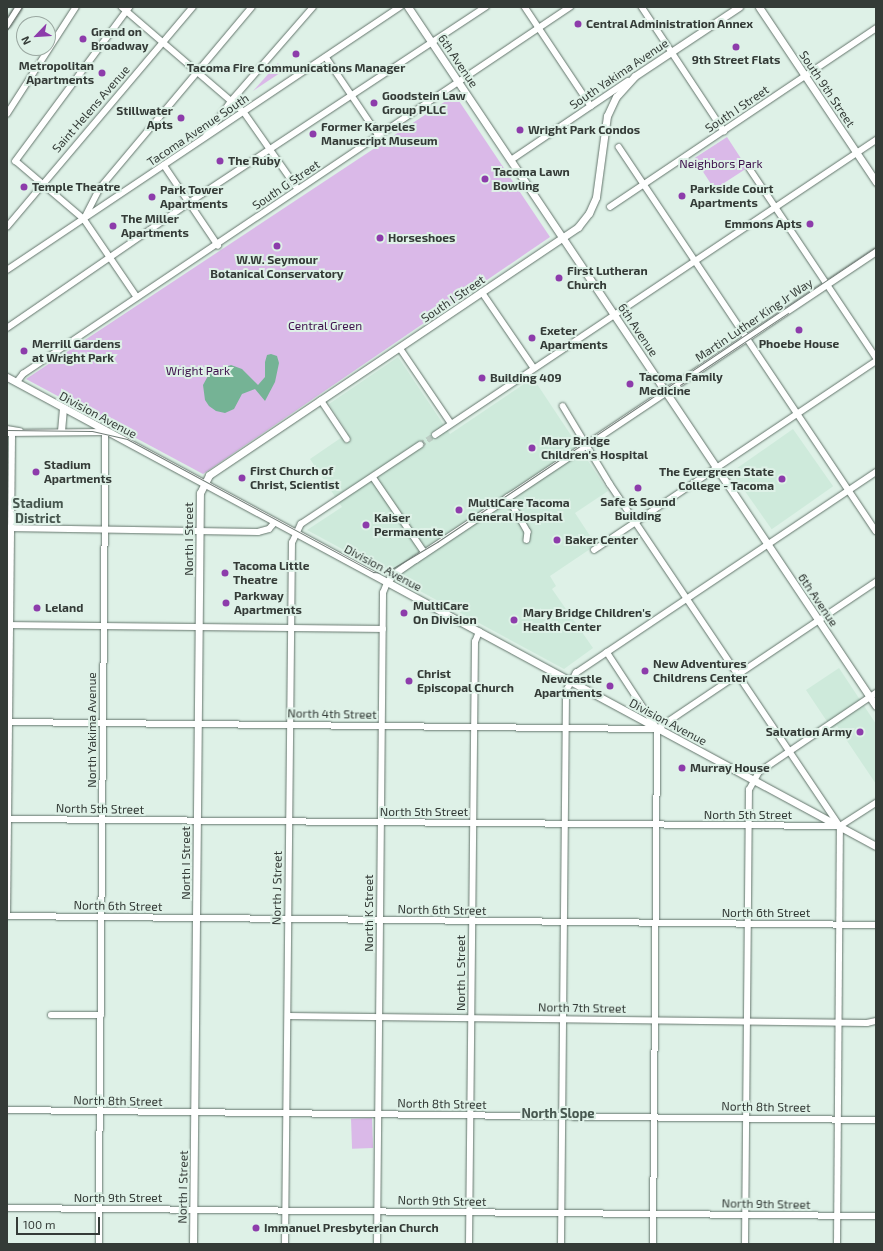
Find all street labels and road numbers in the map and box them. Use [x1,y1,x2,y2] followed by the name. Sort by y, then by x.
[435,32,481,90] street label: 6th Avenue
[567,35,671,113] street label: South Yakima Avenue
[796,48,858,130] street label: South 9th Street
[49,62,133,156] street label: Saint Helens Avenue
[702,82,772,136] street label: South I Street
[144,91,252,169] street label: Tacoma Avenue South
[250,157,322,213] street label: South G Street
[418,272,488,326] street label: South I Street
[692,275,816,365] street label: Martin Luther King Jr Way
[615,301,661,359] street label: 6th Avenue
[57,388,139,442] street label: Division Avenue
[182,502,196,576] street label: North I Street
[342,541,424,595] street label: Division Avenue
[795,571,841,629] street label: 6th Avenue
[85,672,99,788] street label: North Yakima Avenue
[627,695,709,749] street label: Division Avenue
[287,706,377,722] street label: North 4th Street
[56,801,144,817] street label: North 5th Street
[380,805,468,819] street label: North 5th Street
[704,808,792,822] street label: North 5th Street
[179,826,193,900] street label: North I Street
[269,851,285,925] street label: North J Street
[362,874,376,952] street label: North K Street
[74,898,162,914] street label: North 6th Street
[398,902,486,918] street label: North 6th Street
[722,906,810,920] street label: North 6th Street
[454,935,468,1011] street label: North L Street
[538,1000,626,1016] street label: North 7th Street
[73,1093,163,1109] street label: North 8th Street
[397,1096,487,1112] street label: North 8th Street
[721,1099,811,1115] street label: North 8th Street
[175,1150,191,1224] street label: North I Street
[74,1191,162,1205] street label: North 9th Street
[398,1193,486,1209] street label: North 9th Street
[722,1196,810,1212] street label: North 9th Street

